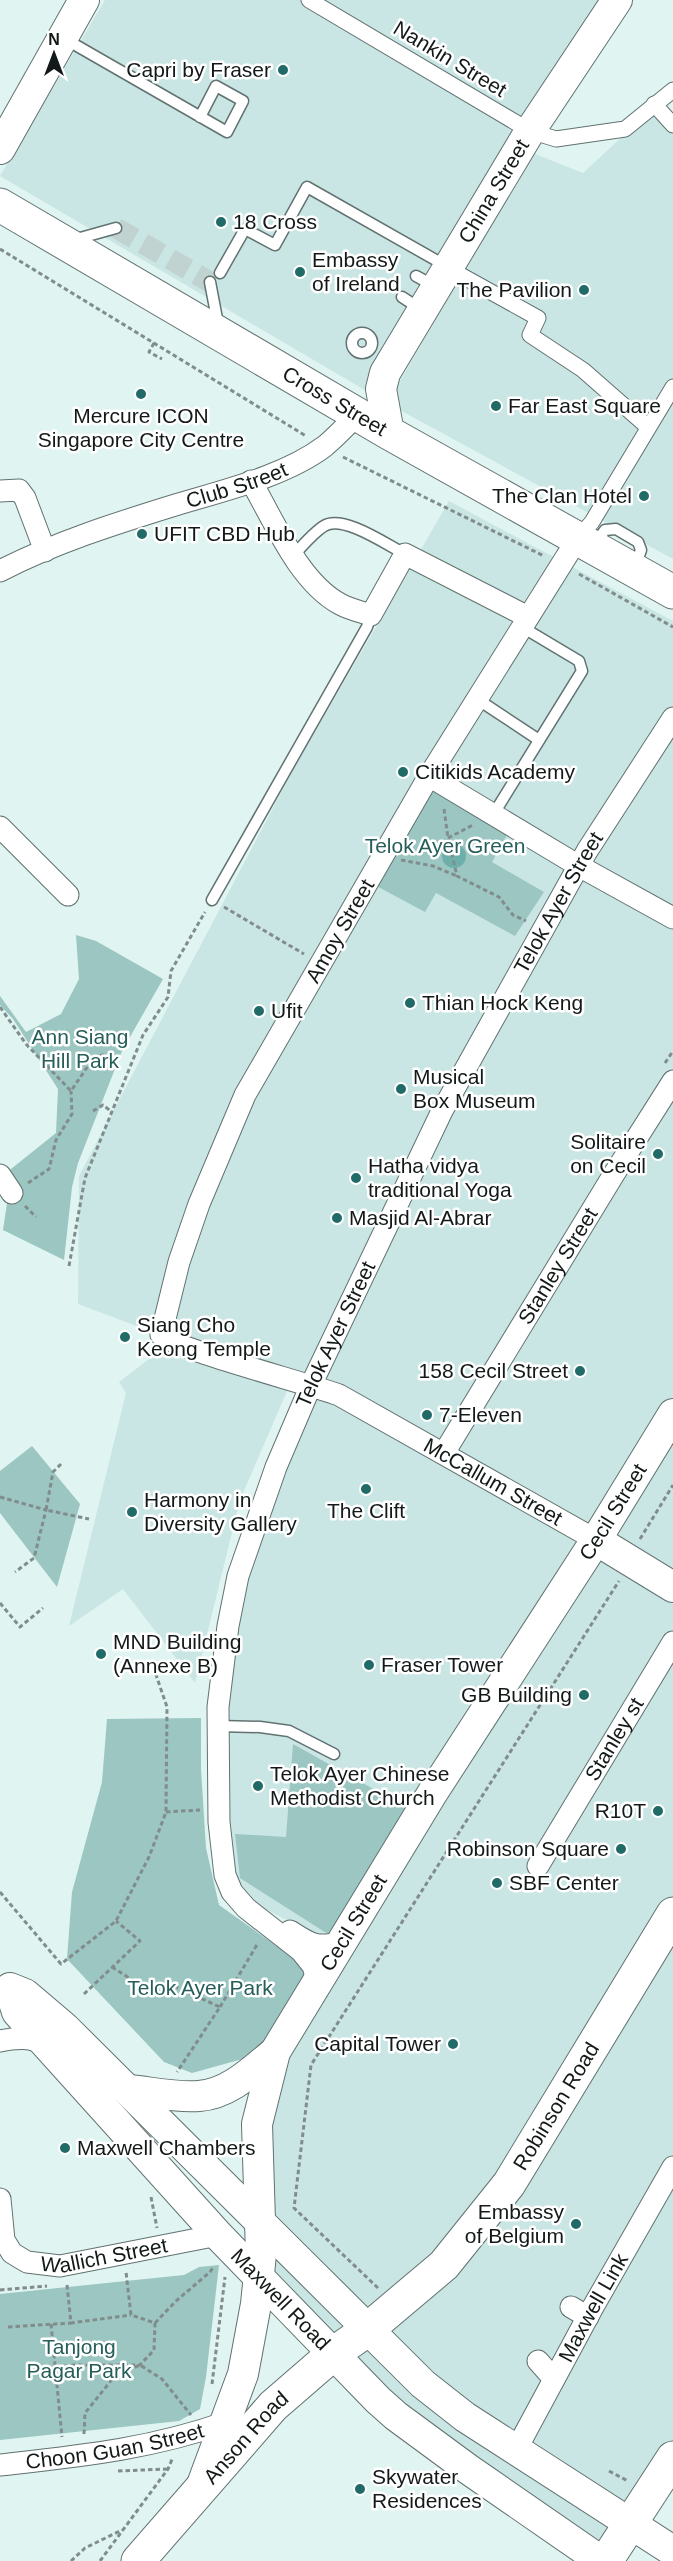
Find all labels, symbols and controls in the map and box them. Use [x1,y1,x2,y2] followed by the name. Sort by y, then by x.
[390,16,511,101] street label: Nankin Street
[24,24,84,84] north arrow
[48,31,60,48] text: N
[126,58,271,81] place label: Capri by Fraser
[276,63,290,77] marker: Capri by Fraser
[454,135,533,247] street label: China Street
[233,210,317,233] place label: 18 Cross
[214,215,228,229] marker: 18 Cross
[312,248,400,295] place label: Embassy of Ireland
[293,265,307,279] marker: Embassy of Ireland
[456,278,572,301] place label: The Pavilion
[577,283,591,297] marker: The Pavilion
[279,361,391,440] street label: Cross Street
[134,387,148,401] marker: Mercure ICON Singapore City Centre
[508,394,661,417] place label: Far East Square
[489,399,503,413] marker: Far East Square
[38,404,244,451] place label: Mercure ICON Singapore City Centre
[183,457,291,512] street label: Club Street
[492,484,632,507] place label: The Clan Hotel
[637,489,651,503] marker: The Clan Hotel
[154,522,295,545] place label: UFIT CBD Hub
[135,527,149,541] marker: UFIT CBD Hub
[415,760,575,783] place label: Citikids Academy
[396,765,410,779] marker: Citikids Academy
[509,827,607,977] street label: Telok Ayer Street
[365,834,525,857] park label: Telok Ayer Green
[301,875,378,987] street label: Amoy Street
[422,991,583,1014] place label: Thian Hock Keng
[403,996,417,1010] marker: Thian Hock Keng
[271,999,303,1022] place label: Ufit
[252,1004,266,1018] marker: Ufit
[32,1025,128,1072] park label: Ann Siang Hill Park
[413,1065,536,1112] place label: Musical Box Museum
[394,1082,408,1096] marker: Musical Box Museum
[570,1130,646,1177] place label: Solitaire on Cecil
[651,1147,665,1161] marker: Solitaire on Cecil
[368,1154,512,1201] place label: Hatha vidya traditional Yoga
[349,1171,363,1185] marker: Hatha vidya traditional Yoga
[513,1203,602,1328] street label: Stanley Street
[349,1206,491,1229] place label: Masjid Al-Abrar
[330,1211,344,1225] marker: Masjid Al-Abrar
[291,1257,379,1410] street label: Telok Ayer Street
[137,1313,271,1360] place label: Siang Cho Keong Temple
[118,1330,132,1344] marker: Siang Cho Keong Temple
[419,1359,568,1382] place label: 158 Cecil Street
[573,1364,587,1378] marker: 158 Cecil Street
[439,1403,522,1426] place label: 7-Eleven
[420,1408,434,1422] marker: 7-Eleven
[420,1433,567,1530] street label: McCallum Street
[574,1459,651,1564] street label: Cecil Street
[359,1482,373,1496] marker: The Clift
[144,1488,297,1535] place label: Harmony in Diversity Gallery
[327,1499,405,1522] place label: The Clift
[125,1505,139,1519] marker: Harmony in Diversity Gallery
[113,1630,241,1677] place label: MND Building (Annexe B)
[94,1647,108,1661] marker: MND Building (Annexe B)
[381,1653,503,1676] place label: Fraser Tower
[362,1658,376,1672] marker: Fraser Tower
[461,1683,572,1706] place label: GB Building
[577,1688,591,1702] marker: GB Building
[580,1693,648,1784] street label: Stanley st
[270,1762,449,1809] place label: Telok Ayer Chinese Methodist Church
[251,1779,265,1793] marker: Telok Ayer Chinese Methodist Church
[595,1799,646,1822] place label: R10T
[651,1804,665,1818] marker: R10T
[447,1837,609,1860] place label: Robinson Square
[614,1842,628,1856] marker: Robinson Square
[315,1870,391,1975] street label: Cecil Street
[509,1871,619,1894] place label: SBF Center
[490,1876,504,1890] marker: SBF Center
[127,1976,273,1999] park label: Telok Ayer Park
[314,2032,441,2055] place label: Capital Tower
[446,2037,460,2051] marker: Capital Tower
[508,2038,603,2174] street label: Robinson Road
[77,2136,256,2159] place label: Maxwell Chambers
[58,2141,72,2155] marker: Maxwell Chambers
[465,2200,564,2247] place label: Embassy of Belgium
[569,2217,583,2231] marker: Embassy of Belgium
[39,2233,169,2277] street label: Wallich Street
[227,2244,335,2355] street label: Maxwell Road
[554,2249,632,2366] street label: Maxwell Link
[26,2335,132,2382] park label: Tanjong Pagar Park
[199,2386,293,2488] street label: Anson Road
[24,2418,207,2473] street label: Choon Guan Street
[372,2465,482,2512] place label: Skywater Residences
[353,2482,367,2496] marker: Skywater Residences

